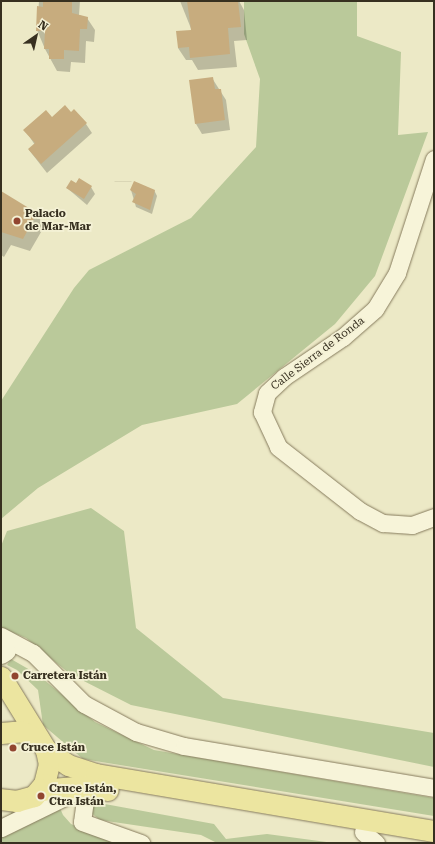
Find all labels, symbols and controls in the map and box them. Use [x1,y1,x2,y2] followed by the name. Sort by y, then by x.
[16,16,56,56] north arrow
[36,18,50,33] text: N
[25,208,91,234] place label: Palacio de Mar-Mar
[12,216,22,226] marker: Palacio de Mar-Mar
[269,314,367,394] street label: Calle Sierra de Ronda
[23,669,107,683] place label: Carretera Istán
[10,671,20,681] marker: Carretera Istán
[21,741,85,755] place label: Cruce Istán
[8,743,18,753] marker: Cruce Istán
[49,783,117,809] place label: Cruce Istán, Ctra Istán
[36,791,46,801] marker: Cruce Istán, Ctra Istán

